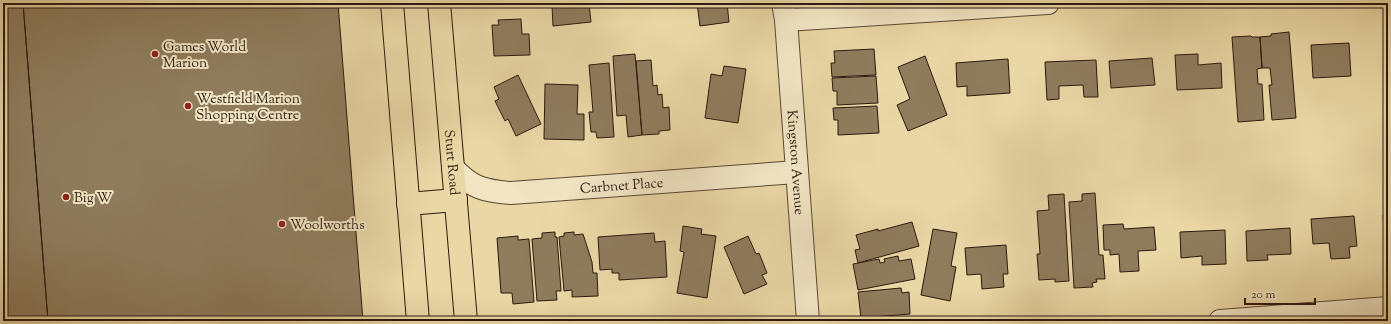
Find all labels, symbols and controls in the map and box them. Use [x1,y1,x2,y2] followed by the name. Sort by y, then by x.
[163,38,246,74] place label: Games World Marion
[150,49,160,59] marker: Games World Marion
[196,90,300,126] place label: Westfield Marion Shopping Centre
[183,101,193,111] marker: Westfield Marion Shopping Centre
[781,109,808,216] street label: Kingston Avenue
[438,129,463,196] street label: Sturt Road
[579,174,664,200] street label: Carbnet Place
[74,189,113,209] place label: Big W
[61,192,71,202] marker: Big W
[290,216,365,236] place label: Woolworths
[277,219,287,229] marker: Woolworths
[1245,280,1315,306] scale bar
[1251,286,1276,304] text: 20 m

